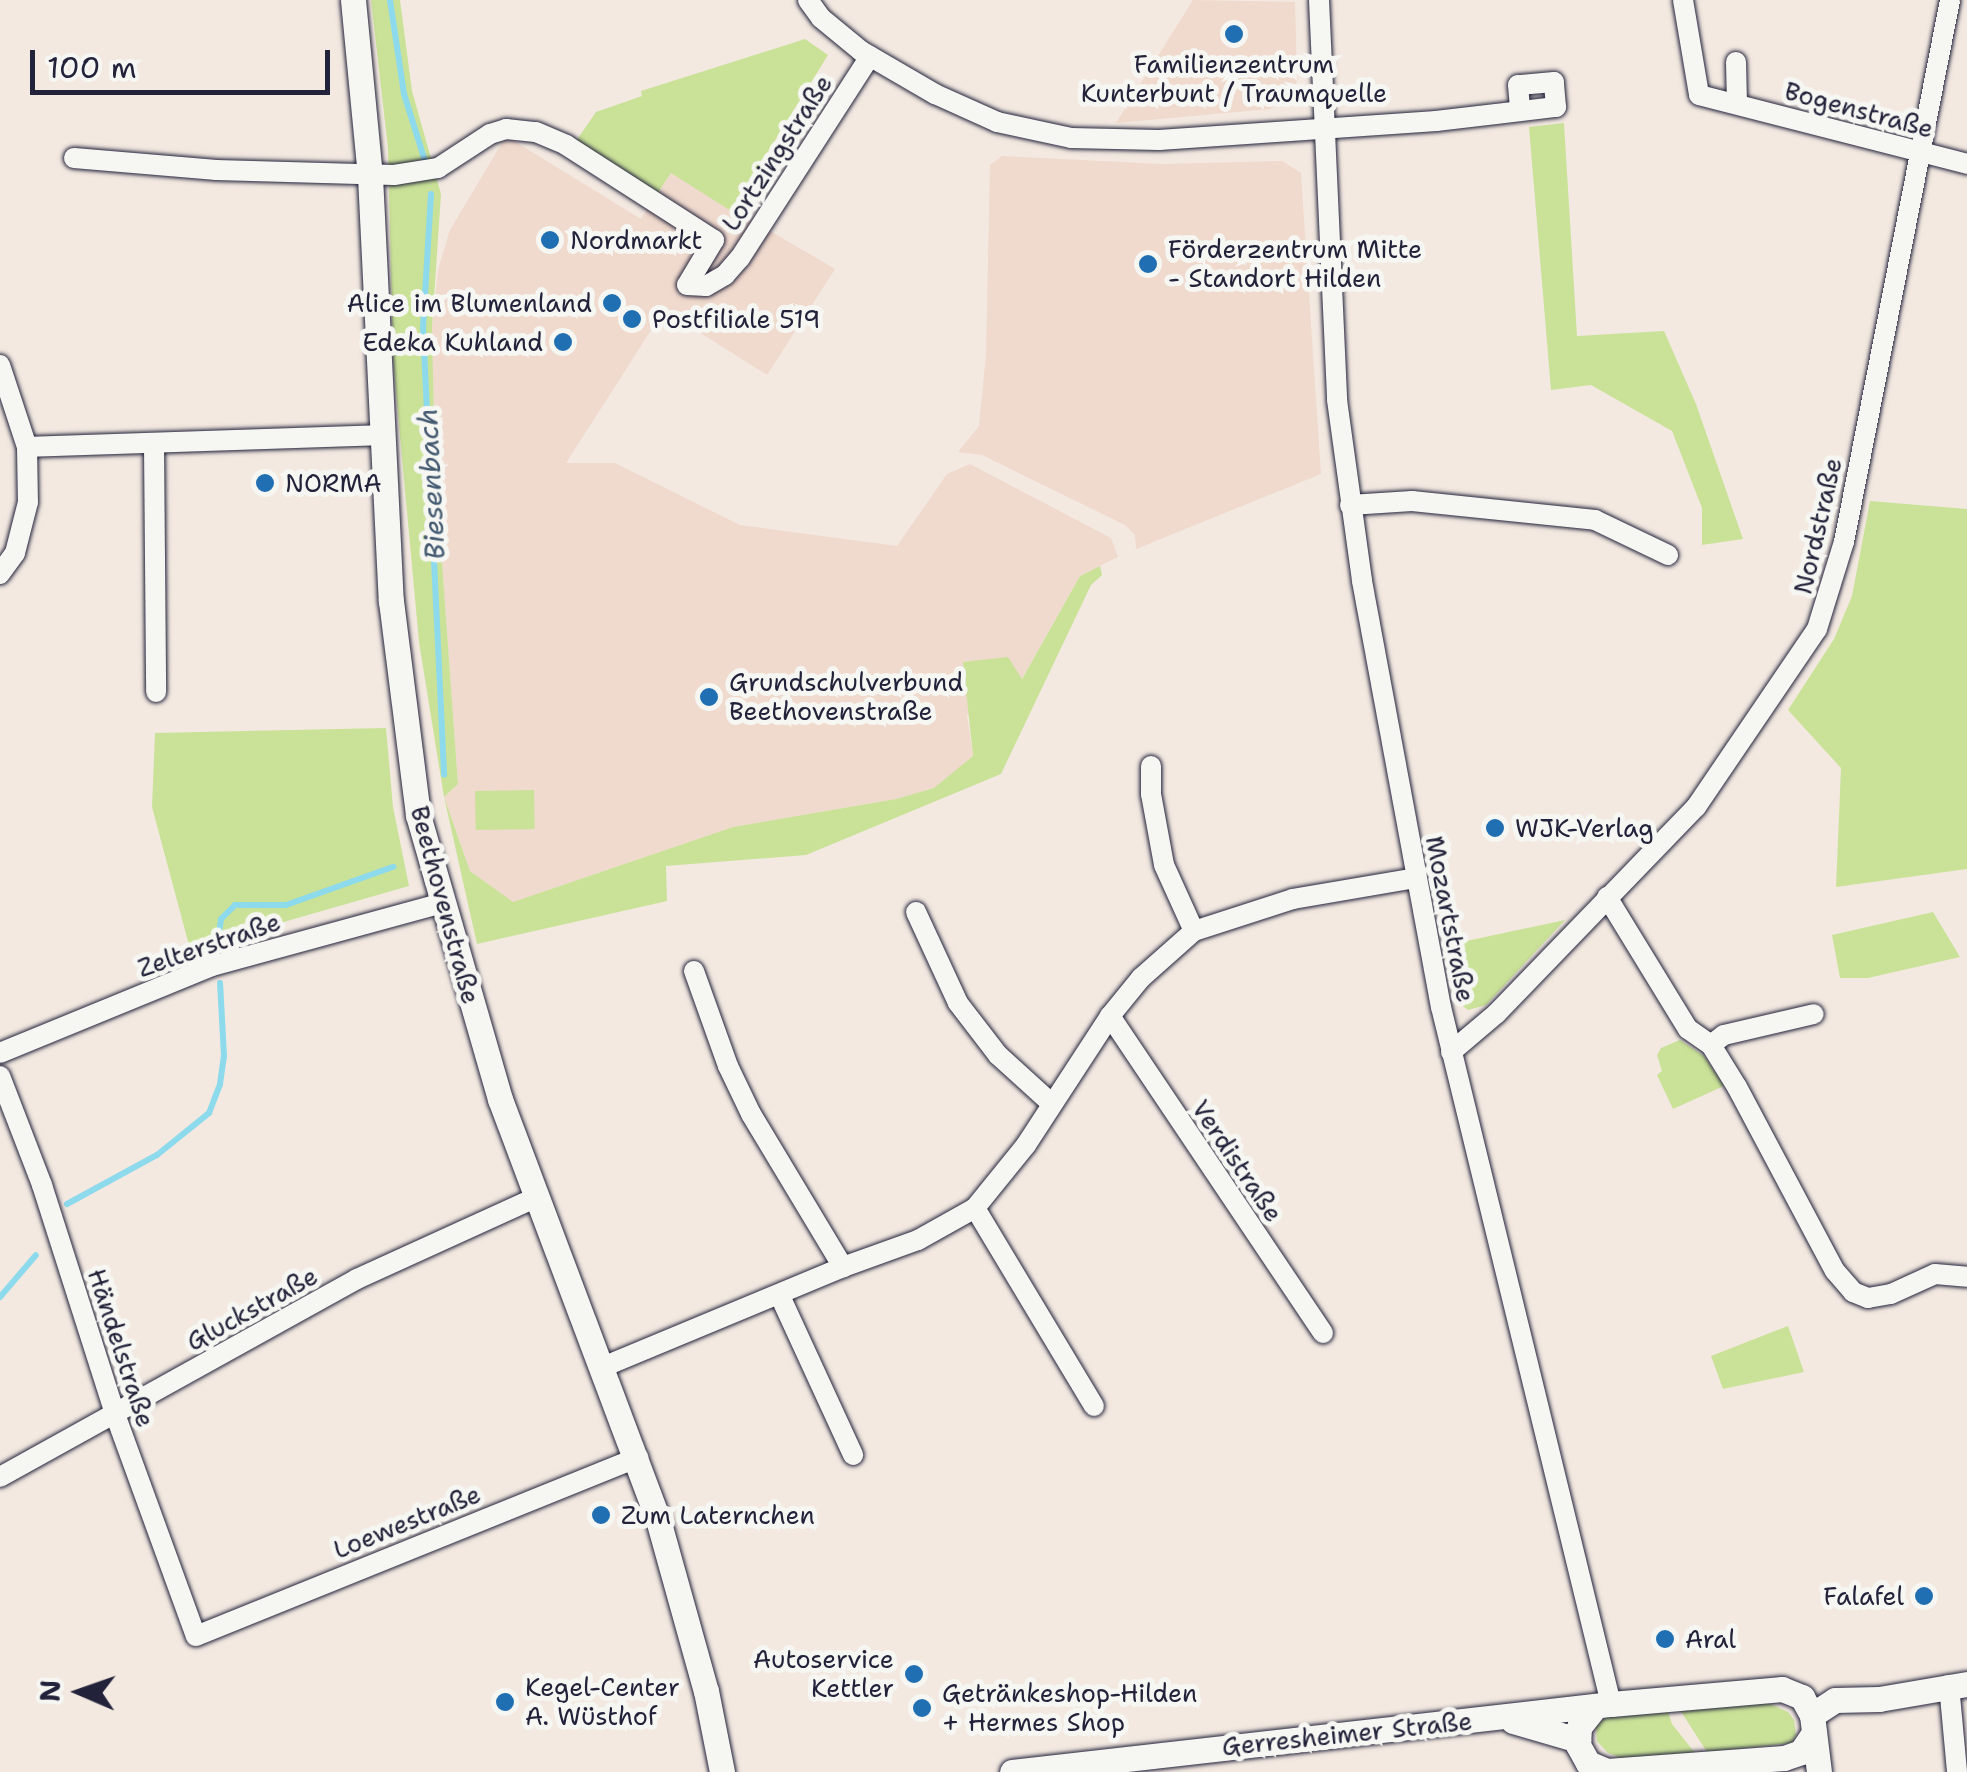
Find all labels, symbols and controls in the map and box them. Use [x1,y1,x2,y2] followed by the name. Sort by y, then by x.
[1223,23,1245,45] marker: Familienzentrum Kunterbunt / Traumquelle
[35,30,335,92] scale bar
[47,47,137,88] text: 100 m
[1081,50,1387,109] place label: Familienzentrum Kunterbunt / Traumquelle
[715,69,839,237] street label: Lortzingstraße
[1781,76,1937,144] street label: Bogenstraße
[570,225,702,255] place label: Nordmarkt
[539,229,561,251] marker: Nordmarkt
[1168,235,1422,294] place label: Förderzentrum Mitte - Standort Hilden
[1137,253,1159,275] marker: Förderzentrum Mitte - Standort Hilden
[347,288,592,318] place label: Alice im Blumenland
[601,292,623,314] marker: Alice im Blumenland
[652,304,820,334] place label: Postfiliale 519
[621,308,643,330] marker: Postfiliale 519
[362,327,543,357] place label: Edeka Kuhland
[552,331,574,353] marker: Edeka Kuhland
[410,407,452,561] water label: Biesenbach
[1788,455,1848,597] street label: Nordstraße
[285,468,382,498] place label: NORMA
[254,472,276,494] marker: NORMA
[729,668,963,727] place label: Grundschulverbund Beethovenstraße
[698,686,720,708] marker: Grundschulverbund Beethovenstraße
[404,803,486,1007] street label: Beethovenstraße
[1515,813,1654,843] place label: WJK-Verlag
[1484,817,1506,839] marker: WJK-Verlag
[1419,833,1481,1005] street label: Mozartstraße
[134,907,284,983] street label: Zelterstraße
[1185,1094,1289,1228] street label: Verdistraße
[181,1261,323,1357] street label: Gluckstraße
[81,1265,161,1431] street label: Händelstraße
[329,1479,485,1565] street label: Loewestraße
[621,1500,815,1530] place label: Zum Laternchen
[590,1504,612,1526] marker: Zum Laternchen
[1823,1581,1904,1611] place label: Falafel
[1913,1585,1935,1607] marker: Falafel
[1685,1624,1736,1654] place label: Aral
[1654,1628,1676,1650] marker: Aral
[30,1642,130,1742] north arrow
[753,1645,894,1704] place label: Autoservice Kettler
[903,1663,925,1685] marker: Autoservice Kettler
[525,1673,680,1732] place label: Kegel-Center A. Wüsthof
[31,1679,69,1703] text: N
[942,1679,1197,1738] place label: Getränkeshop-Hilden + Hermes Shop
[494,1691,516,1713] marker: Kegel-Center A. Wüsthof
[911,1697,933,1719] marker: Getränkeshop-Hilden + Hermes Shop
[1220,1706,1474,1762] street label: Gerresheimer Straße

